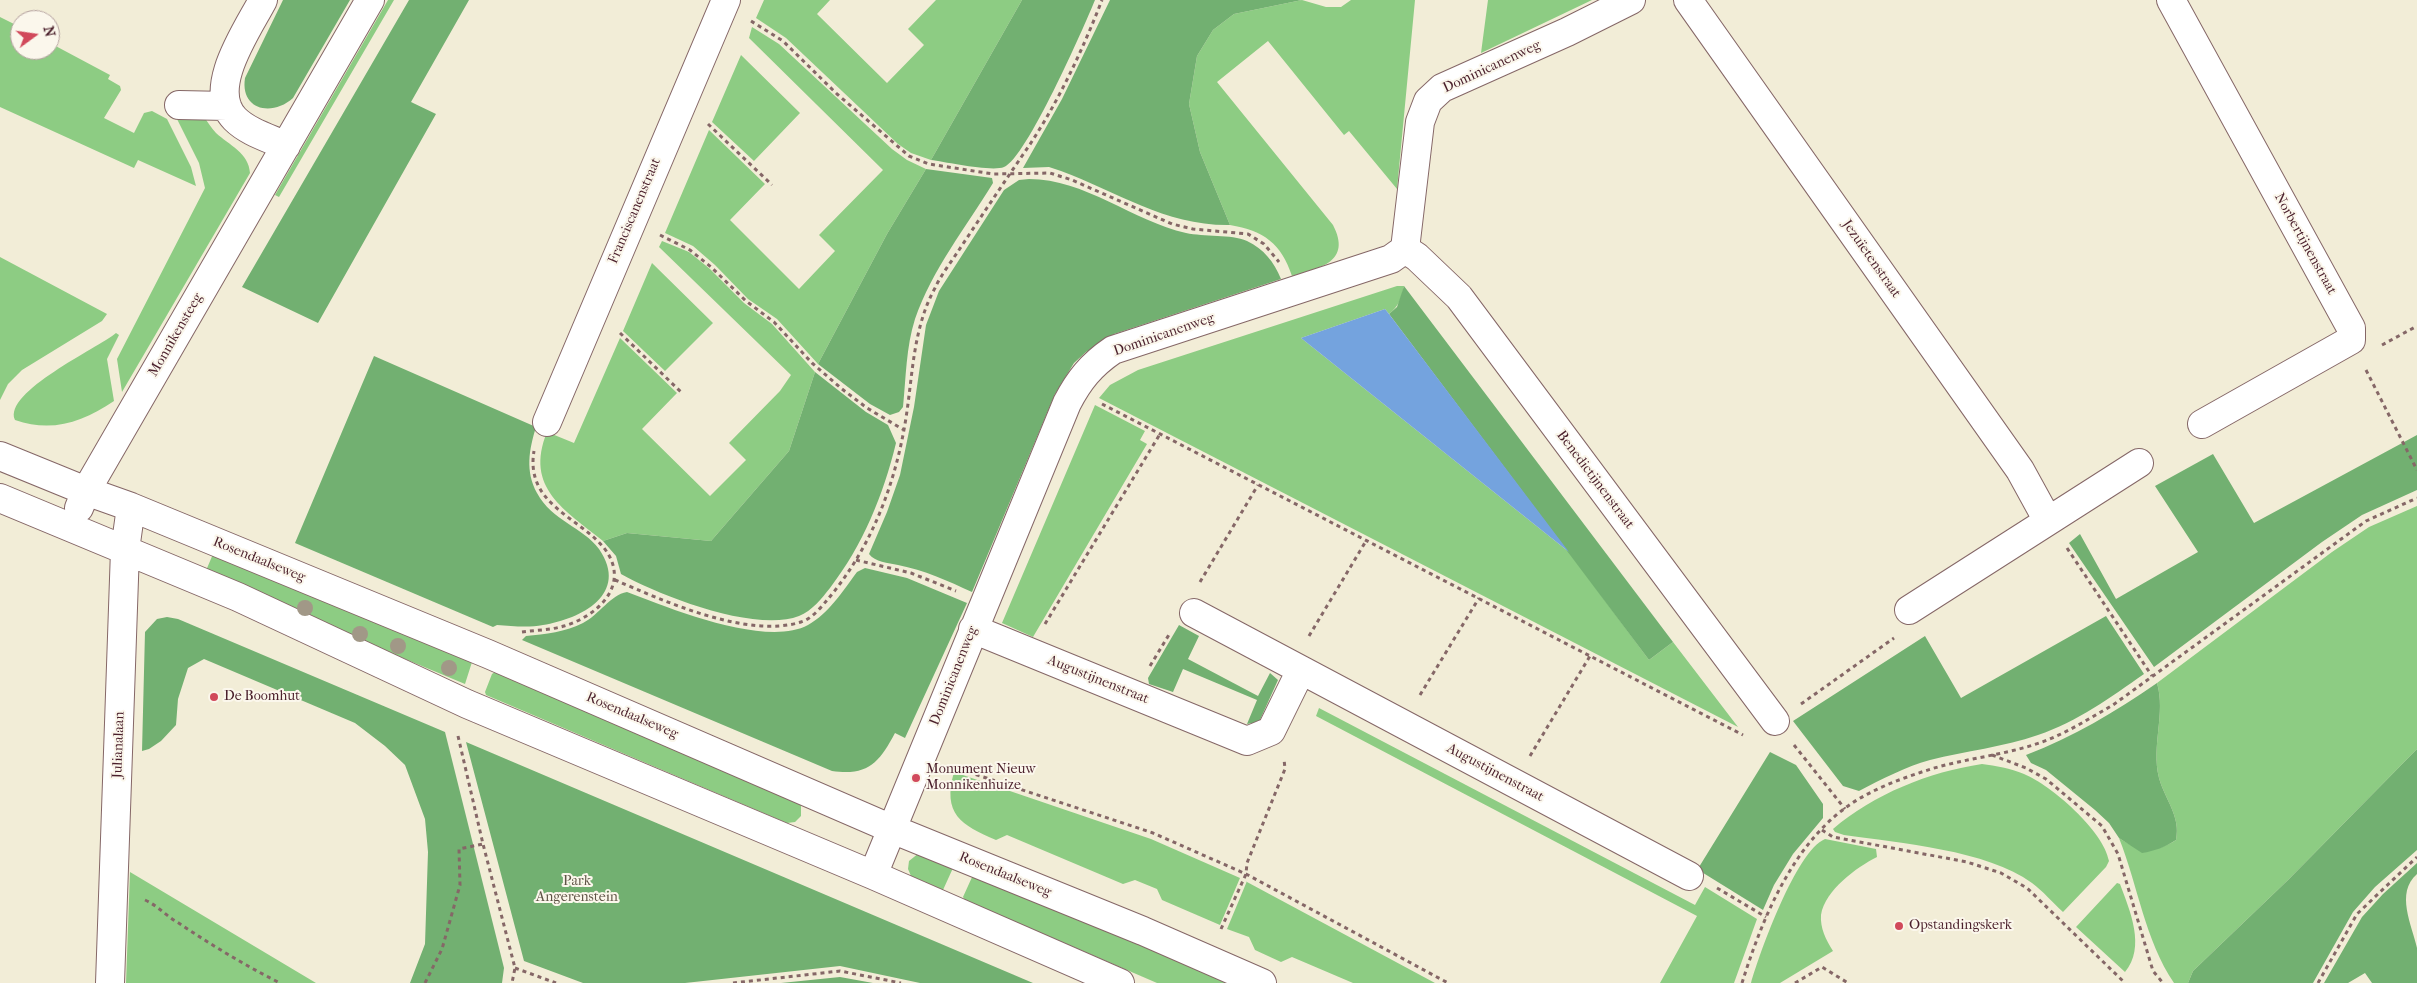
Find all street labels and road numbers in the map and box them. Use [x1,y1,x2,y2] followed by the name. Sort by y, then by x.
[1441,37,1543,97] street label: Dominicanenweg
[605,156,665,266] street label: Franciscanenstraat
[2270,190,2340,298] street label: Norbertijnenstraat
[1838,217,1904,301] street label: Jezuïetenstraat
[145,290,207,380] street label: Monnikensteeg
[1111,310,1217,360] street label: Dominicanenweg
[1553,428,1637,532] street label: Benedictijnenstraat
[210,534,308,586] street label: Rosendaalseweg
[926,624,982,728] street label: Dominicanenweg
[1045,652,1151,708] street label: Augustijnenstraat
[584,689,680,743] street label: Rosendaalseweg
[109,711,129,779] street label: Julianalaan
[1444,740,1546,806] street label: Augustijnenstraat
[956,849,1054,901] street label: Rosendaalseweg

